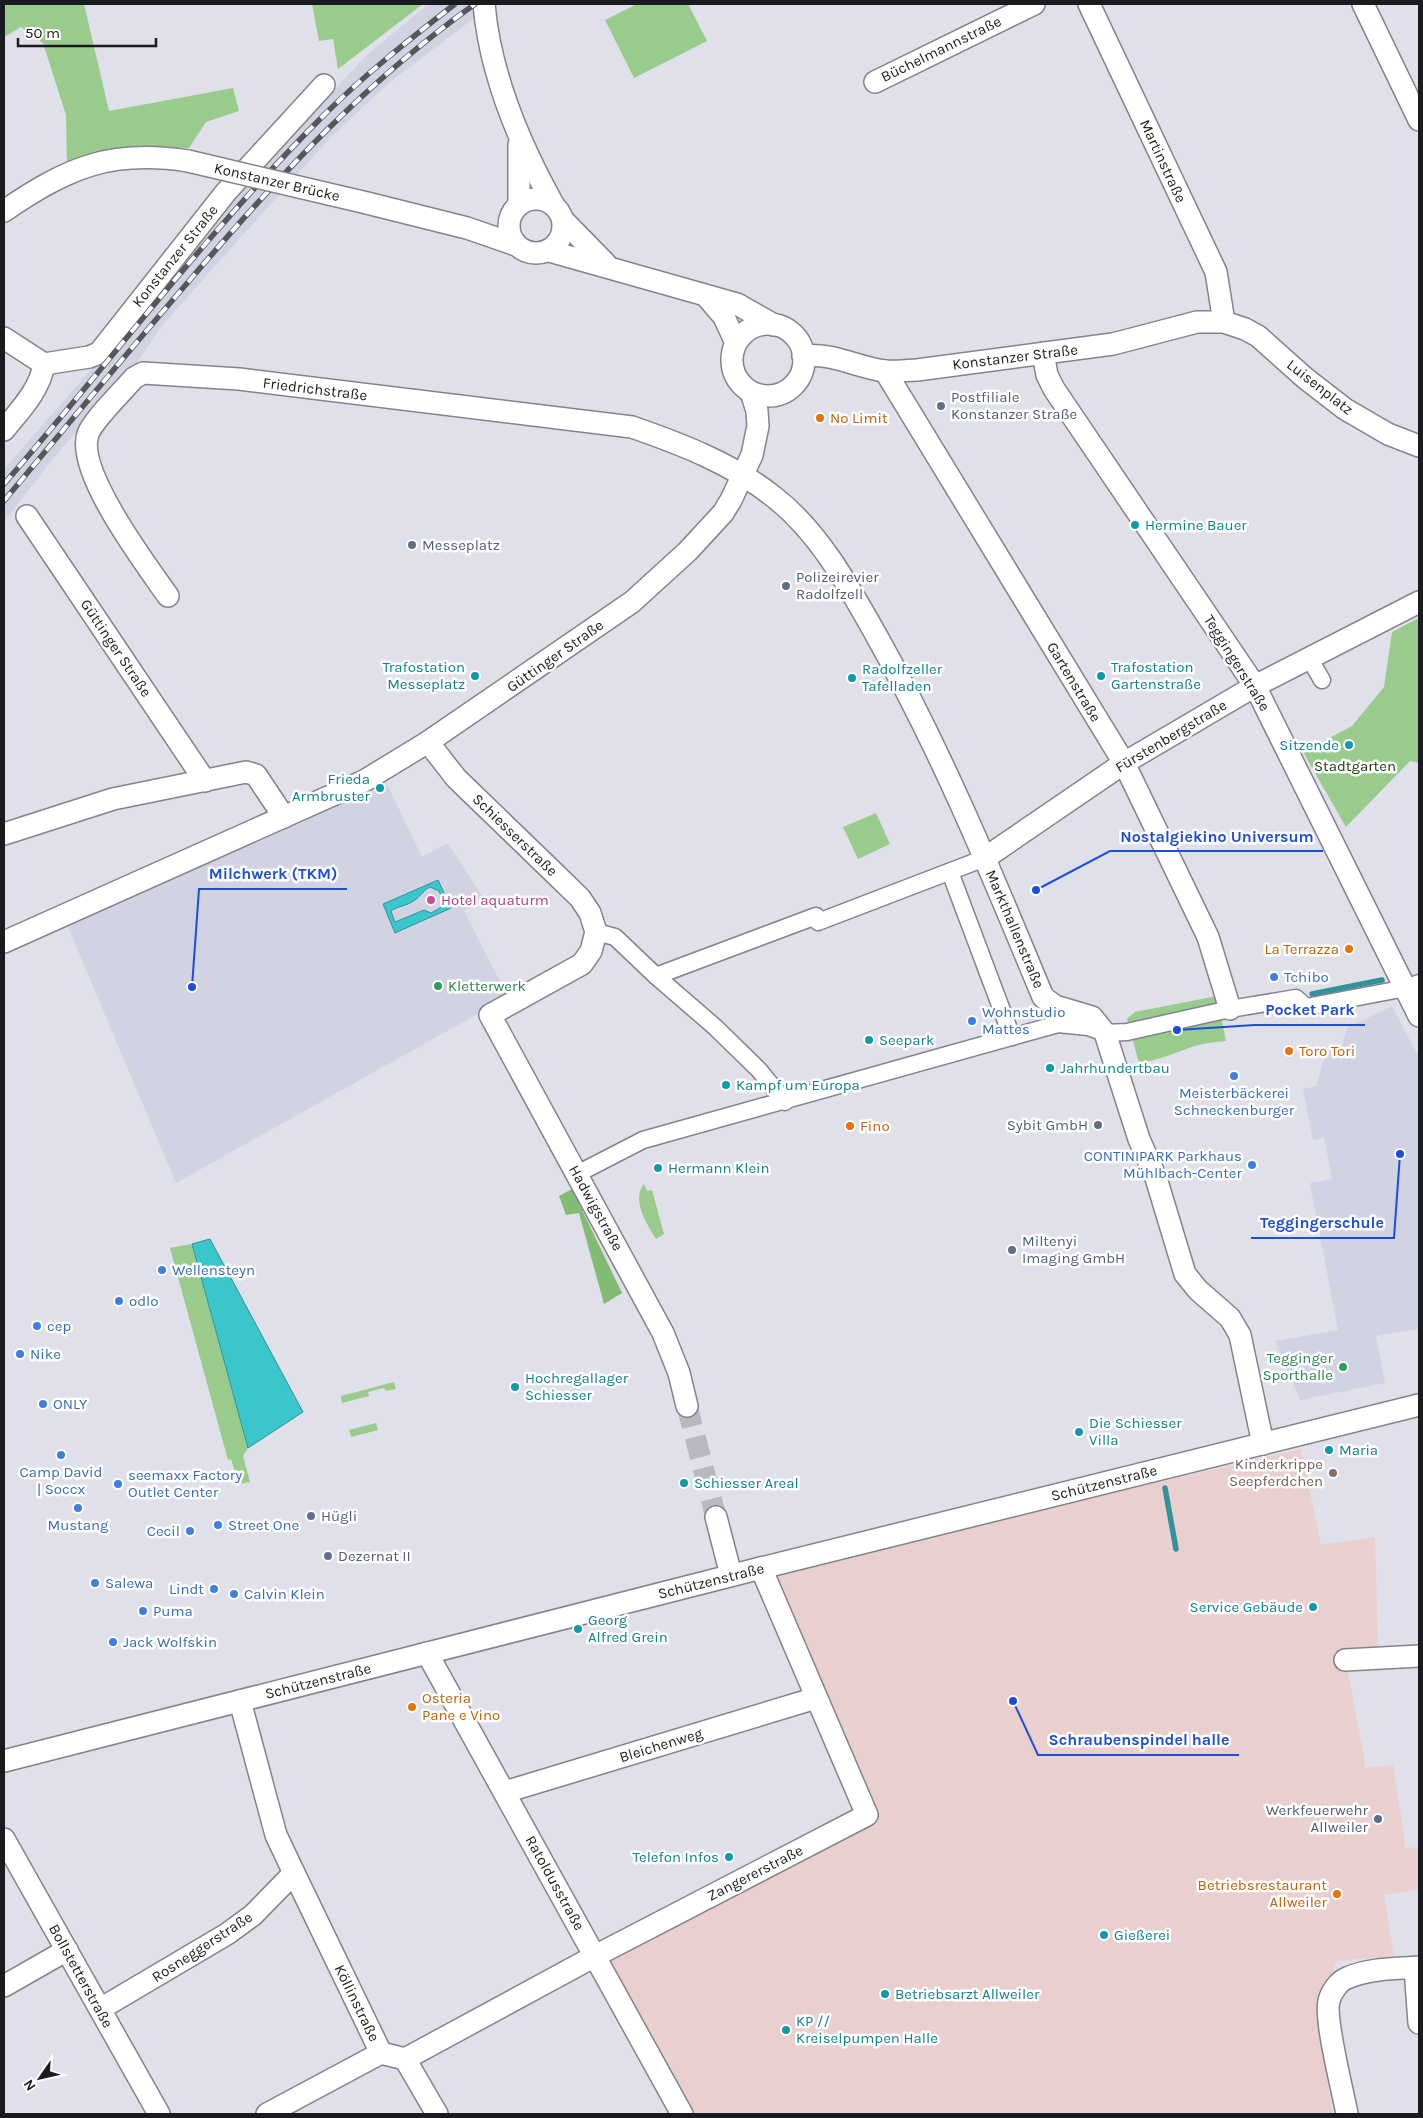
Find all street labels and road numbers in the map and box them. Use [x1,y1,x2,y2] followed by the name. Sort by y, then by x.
[878,12,1004,86] street label: Büchelmannstraße
[1136,117,1190,205] street label: Martinstraße
[212,159,342,205] street label: Konstanzer Brücke
[128,201,222,311] street label: Konstanzer Straße
[951,340,1079,374] street label: Konstanzer Straße
[1283,356,1357,418] street label: Luisenplatz
[262,374,368,404] street label: Friedrichstraße
[77,596,155,700] street label: Güttinger Straße
[1200,611,1274,715] street label: Teggingerstraße
[503,616,607,696] street label: Güttinger Straße
[1043,639,1105,725] street label: Gartenstraße
[1112,696,1230,776] street label: Fürstenbergstraße
[469,790,561,880] street label: Schiesserstraße
[982,867,1048,991] street label: Markthallenstraße
[565,1162,627,1254] street label: Hadwigstraße
[1049,1461,1159,1505] street label: Schützenstraße
[656,1559,766,1603] street label: Schützenstraße
[263,1659,373,1703] street label: Schützenstraße
[617,1724,705,1766] street label: Bleichenweg
[522,1833,588,1933] street label: Ratoldusstraße
[704,1841,806,1905] street label: Zangererstraße
[148,1908,256,1986] street label: Rosneggerstraße
[45,1921,117,2031] street label: Bollstetterstraße
[331,1962,383,2044] street label: Köllinstraße

